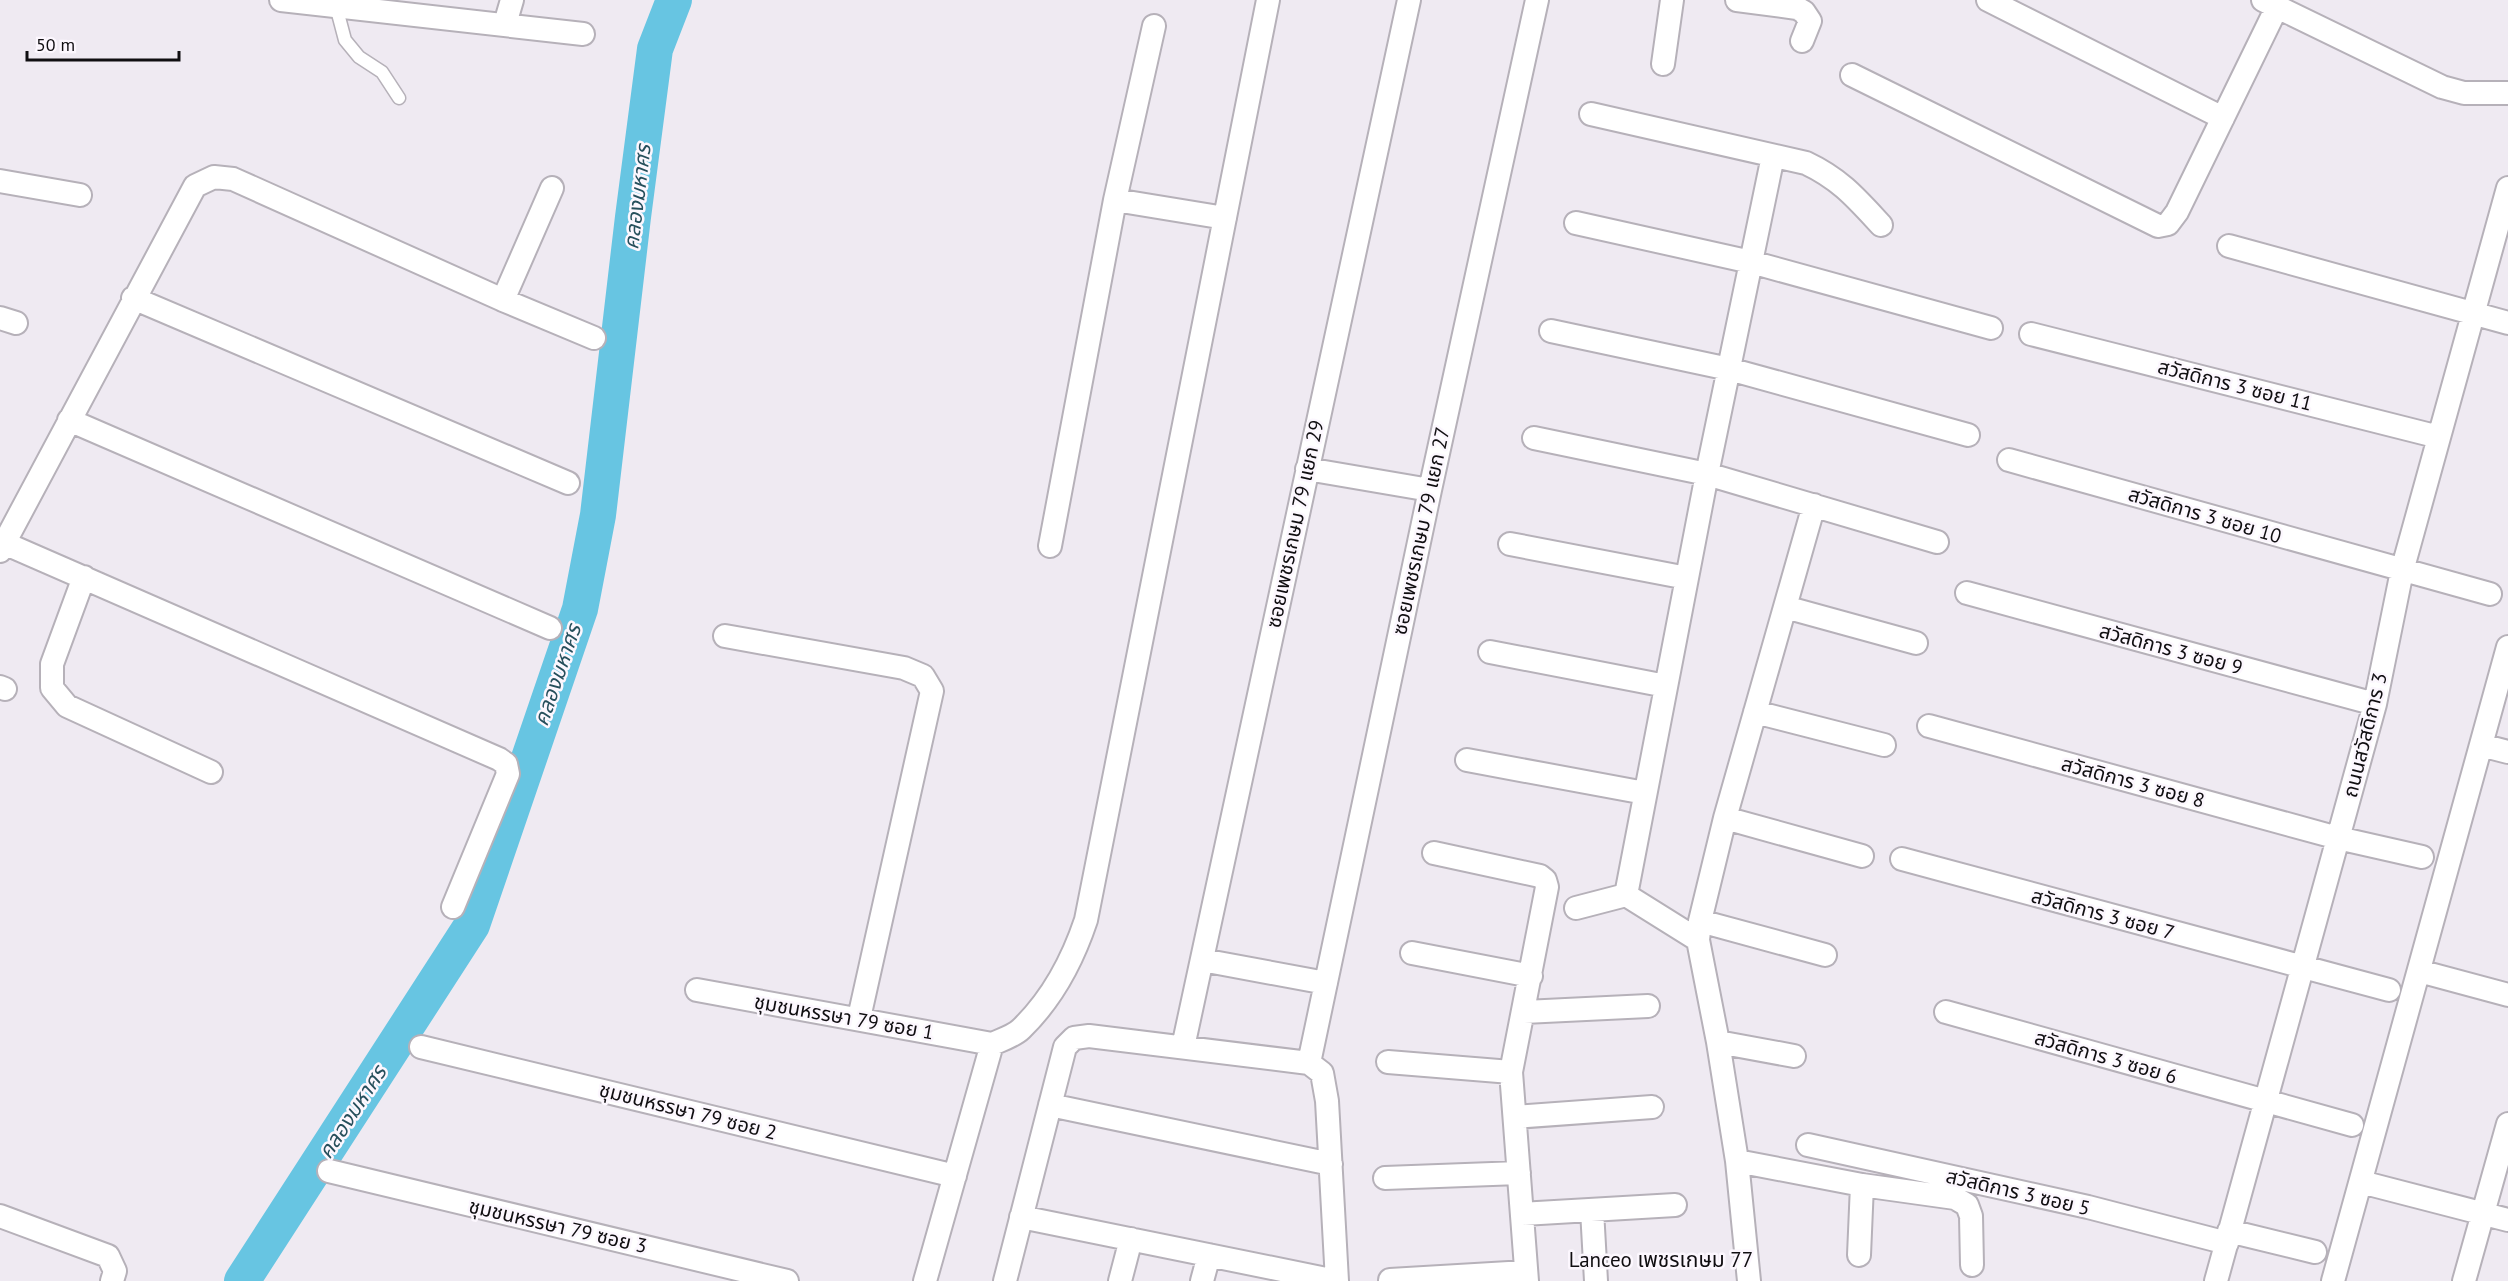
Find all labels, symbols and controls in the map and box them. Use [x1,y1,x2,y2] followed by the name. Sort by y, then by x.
[27,24,178,62] scale bar
[36,33,75,56] text: 50 m
[617,141,657,251] water label: คลองมหาศร
[2155,353,2315,417] street label: สวัสดิการ 3 ซอย 11
[1260,418,1330,630] street label: ซอยเพชรเกษม 79 แยก 29
[1386,425,1456,637] street label: ซอยเพชรเกษม 79 แยก 27
[2125,481,2285,549] street label: สวัสดิการ 3 ซอย 10
[2097,617,2245,681] street label: สวัสดิการ 3 ซอย 9
[527,619,587,729] water label: คลองมหาศร
[2337,670,2393,800] street label: ถนนสวัสดิการ 3
[2059,750,2207,814] street label: สวัสดิการ 3 ซอย 8
[2029,882,2177,946] street label: สวัสดิการ 3 ซอย 7
[752,988,936,1046] street label: ชุมชนหรรษา 79 ซอย 1
[2032,1024,2180,1090] street label: สวัสดิการ 3 ซอย 6
[312,1059,393,1164] water label: คลองมหาศร
[597,1076,779,1146] street label: ชุมชนหรรษา 79 ซอย 2
[1943,1163,2093,1221] street label: สวัสดิการ 3 ซอย 5
[466,1193,650,1259] street label: ชุมชนหรรษา 79 ซอย 3
[1569,1246,1753,1273] district label: Lanceo เพชรเกษม 77

